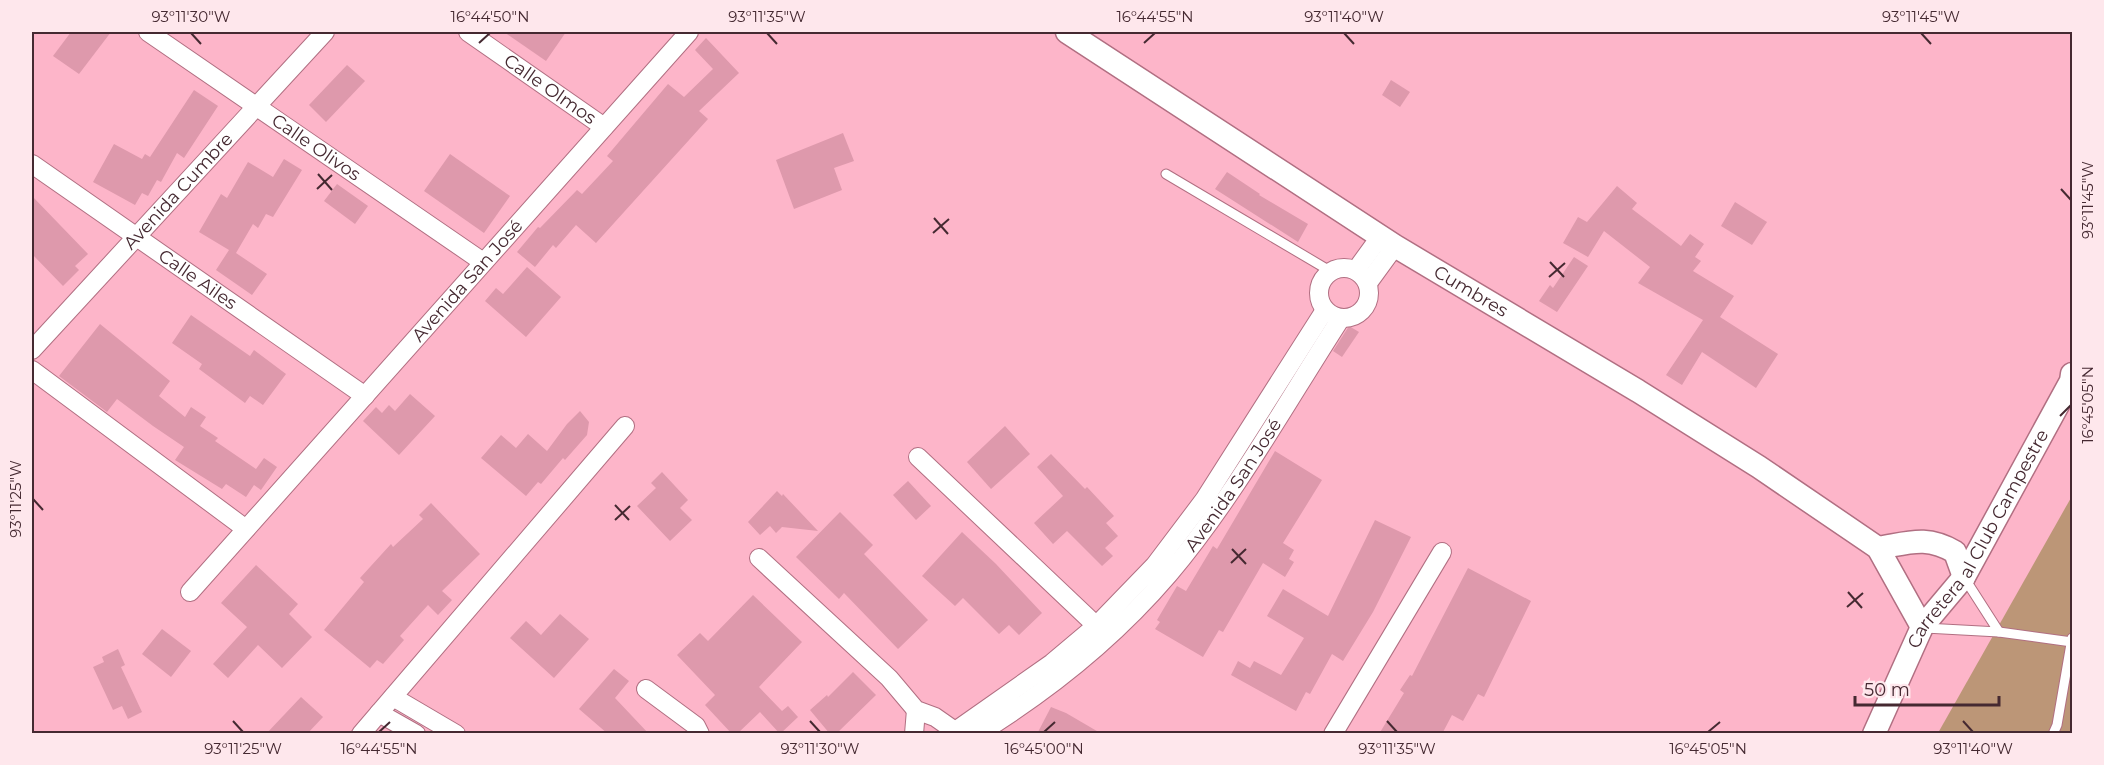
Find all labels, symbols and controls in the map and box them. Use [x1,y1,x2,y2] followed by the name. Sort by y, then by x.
[151,7,231,26] text: 93°11'30"W
[451,7,529,26] text: 16°44'50"N
[728,7,806,26] text: 93°11'35"W
[1116,7,1194,26] text: 16°44'55"N
[1304,7,1384,26] text: 93°11'40"W
[1882,7,1960,26] text: 93°11'45"W
[500,49,601,129] street label: Calle Olmos
[268,109,365,186] street label: Calle Olivos
[119,128,238,254] street label: Avenida Cumbre
[2078,161,2097,239] text: 93°11'45"W
[407,215,528,346] street label: Avenida San José
[154,244,241,315] street label: Calle Ailes
[1430,261,1512,322] street label: Cumbres
[2078,366,2097,444] text: 16°45'05"N
[1180,414,1286,556] street label: Avenida San José
[1903,425,2054,652] street label: Carretera al Club Campestre
[6,460,25,538] text: 93°11'25"W
[1855,669,1999,707] scale bar
[1864,679,1910,701] text: 50 m
[204,739,282,758] text: 93°11'25"W
[340,739,418,758] text: 16°44'55"N
[780,739,860,758] text: 93°11'30"W
[1004,739,1084,758] text: 16°45'00"N
[1358,739,1436,758] text: 93°11'35"W
[1669,739,1747,758] text: 16°45'05"N
[1933,739,2013,758] text: 93°11'40"W

